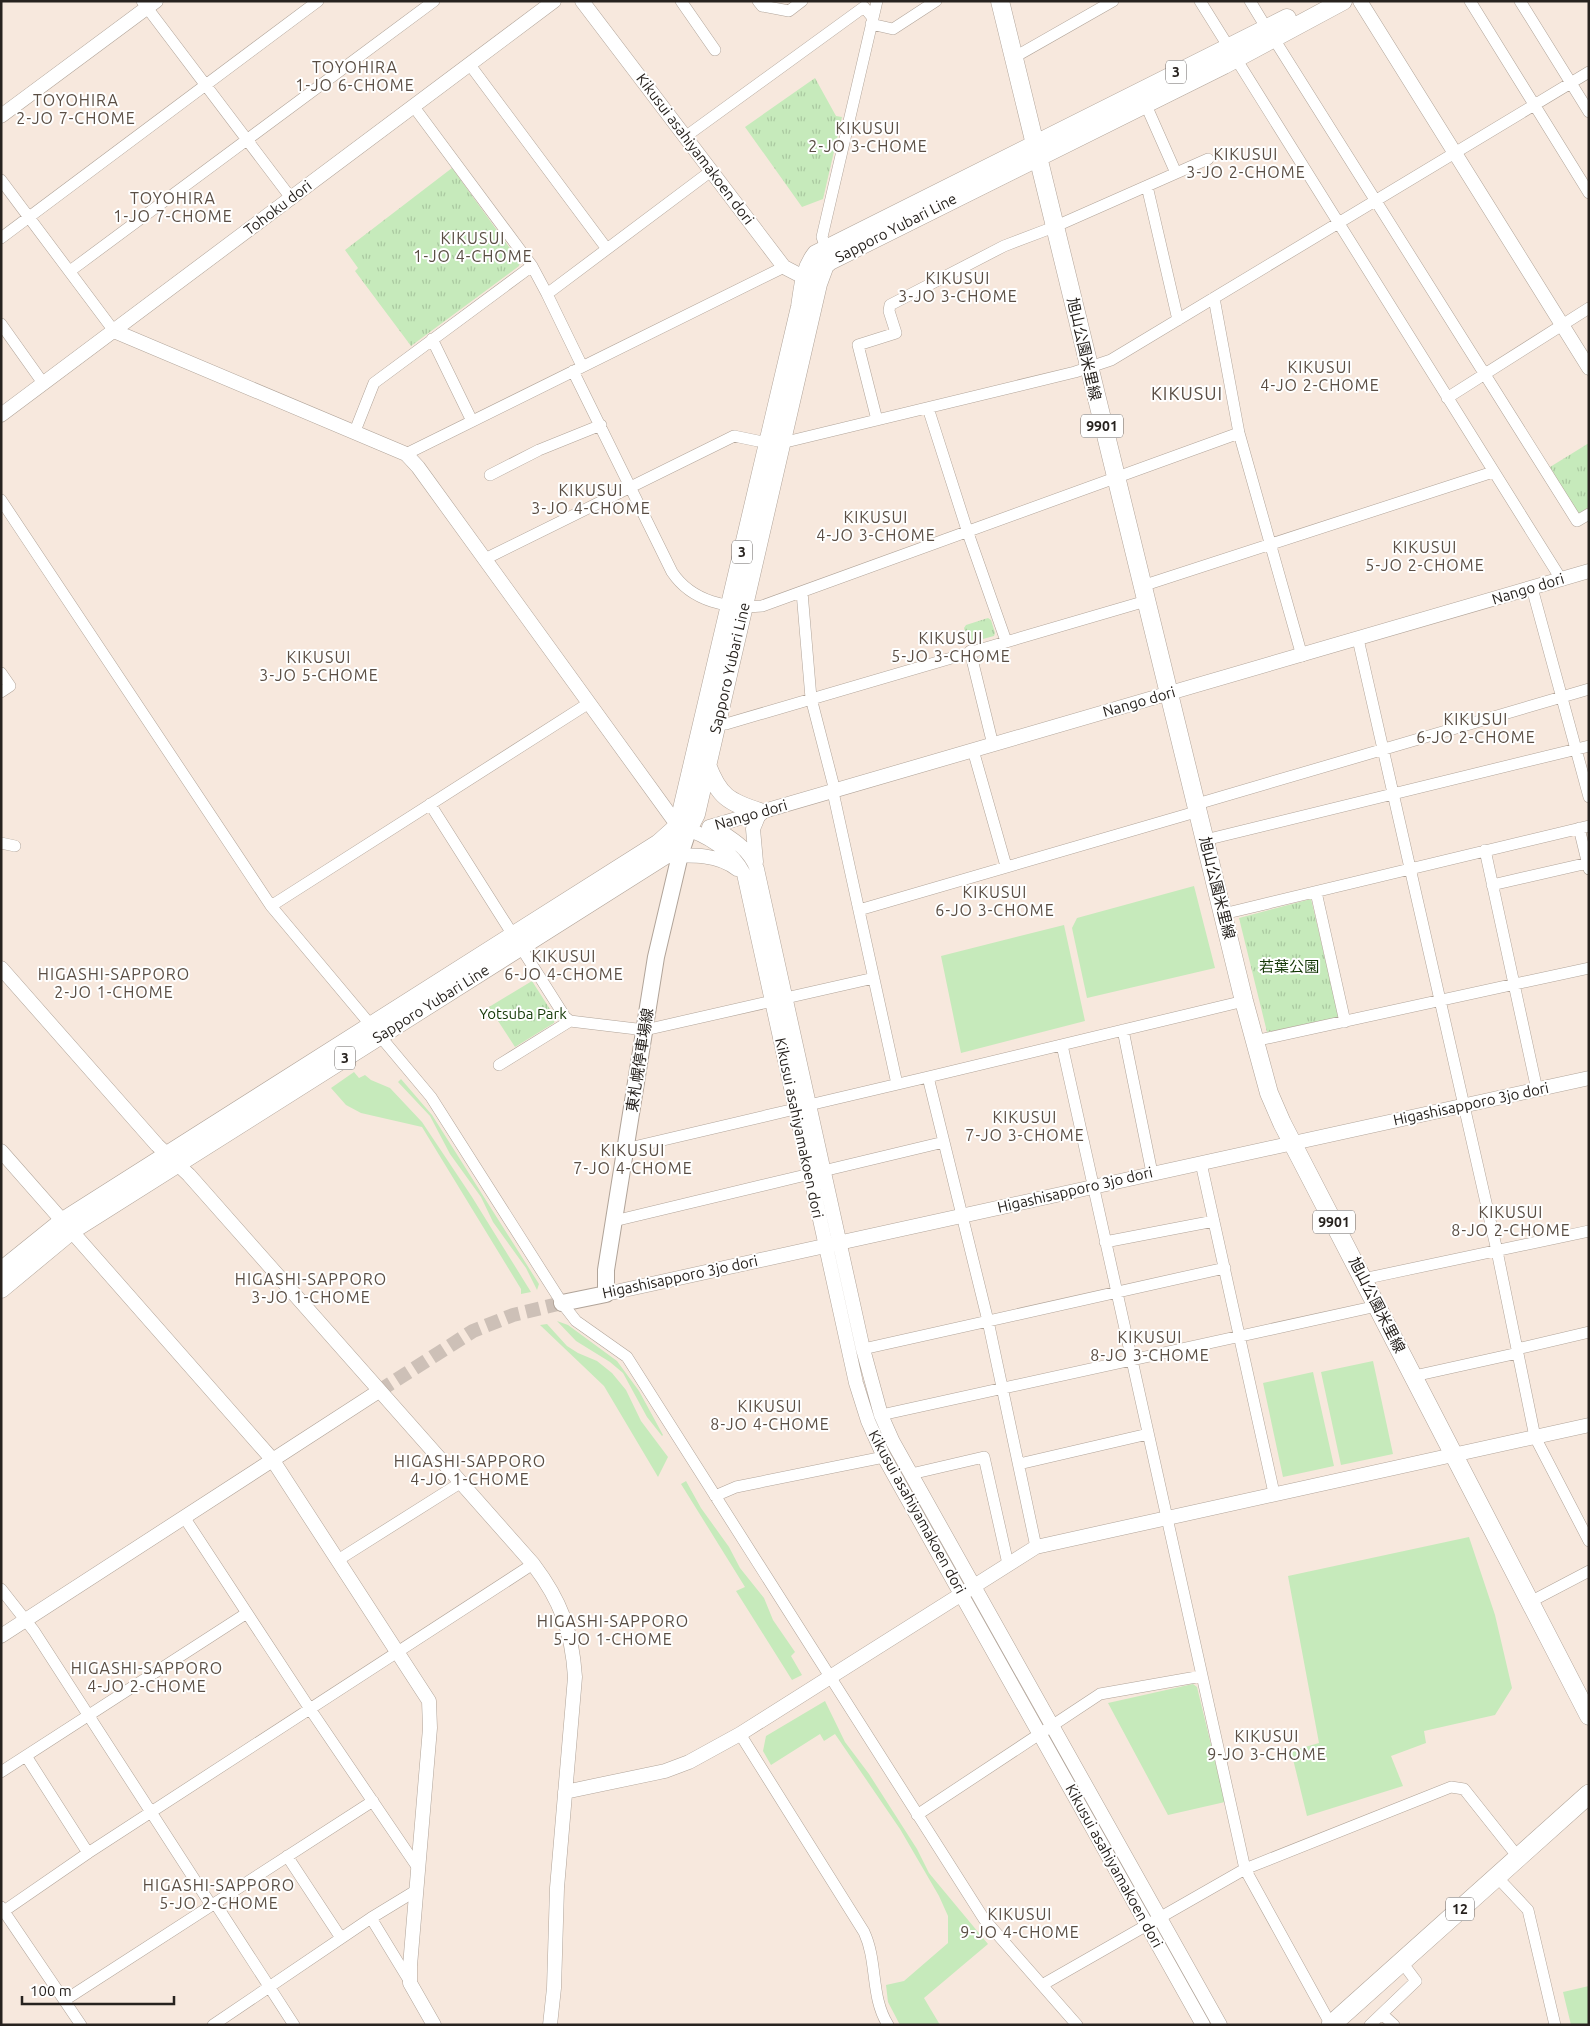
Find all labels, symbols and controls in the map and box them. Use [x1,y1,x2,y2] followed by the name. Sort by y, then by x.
[295,58,415,94] district label: TOYOHIRA 1-JO 6-CHOME
[1166,61,1186,84] road number: 3
[633,70,758,227] street label: Kikusui asahiyamakoen dori
[16,91,136,127] district label: TOYOHIRA 2-JO 7-CHOME
[808,119,928,155] district label: KIKUSUI 2-JO 3-CHOME
[1186,145,1306,181] district label: KIKUSUI 3-JO 2-CHOME
[241,177,315,239] street label: Tohoku dori
[113,189,233,225] district label: TOYOHIRA 1-JO 7-CHOME
[832,190,959,266] street label: Sapporo Yubari Line
[413,229,533,265] district label: KIKUSUI 1-JO 4-CHOME
[898,269,1018,305] district label: KIKUSUI 3-JO 3-CHOME
[1064,296,1105,402] street label: 旭山公園米里線
[1260,358,1380,394] district label: KIKUSUI 4-JO 2-CHOME
[1151,383,1223,403] district label: KIKUSUI
[1081,414,1123,438] road number: 9901
[531,481,651,517] district label: KIKUSUI 3-JO 4-CHOME
[816,508,936,544] district label: KIKUSUI 4-JO 3-CHOME
[1365,538,1485,574] district label: KIKUSUI 5-JO 2-CHOME
[732,540,752,564] road number: 3
[1490,569,1566,608] street label: Nango dori
[706,601,753,735] street label: Sapporo Yubari Line
[891,629,1011,665] district label: KIKUSUI 5-JO 3-CHOME
[259,648,379,684] district label: KIKUSUI 3-JO 5-CHOME
[1101,683,1177,720] street label: Nango dori
[1416,710,1536,746] district label: KIKUSUI 6-JO 2-CHOME
[713,796,789,833] street label: Nango dori
[1197,835,1238,941] street label: 旭山公園米里線
[935,883,1055,919] district label: KIKUSUI 6-JO 3-CHOME
[504,947,624,983] district label: KIKUSUI 6-JO 4-CHOME
[1259,958,1319,975] park label: 若葉公園
[369,961,492,1046] street label: Sapporo Yubari Line
[38,965,190,1001] district label: HIGASHI-SAPPORO 2-JO 1-CHOME
[479,1005,567,1022] park label: Yotsuba Park
[623,1007,656,1113] street label: 東札幌停車場線
[772,1036,827,1220] street label: Kikusui asahiyamakoen dori
[335,1046,355,1070] road number: 3
[1391,1079,1550,1128] street label: Higashisapporo 3jo dori
[965,1108,1085,1144] district label: KIKUSUI 7-JO 3-CHOME
[573,1141,693,1177] district label: KIKUSUI 7-JO 4-CHOME
[996,1163,1154,1216] street label: Higashisapporo 3jo dori
[1451,1203,1571,1239] district label: KIKUSUI 8-JO 2-CHOME
[1313,1210,1355,1234] road number: 9901
[600,1252,759,1301] street label: Higashisapporo 3jo dori
[1346,1254,1409,1355] street label: 旭山公園米里線
[235,1270,387,1306] district label: HIGASHI-SAPPORO 3-JO 1-CHOME
[1090,1328,1210,1364] district label: KIKUSUI 8-JO 3-CHOME
[710,1397,830,1433] district label: KIKUSUI 8-JO 4-CHOME
[865,1427,970,1596] street label: Kikusui asahiyamakoen dori
[394,1452,546,1488] district label: HIGASHI-SAPPORO 4-JO 1-CHOME
[537,1612,689,1648] district label: HIGASHI-SAPPORO 5-JO 1-CHOME
[71,1659,223,1695] district label: HIGASHI-SAPPORO 4-JO 2-CHOME
[1207,1727,1327,1763] district label: KIKUSUI 9-JO 3-CHOME
[1062,1781,1167,1950] street label: Kikusui asahiyamakoen dori
[143,1876,295,1912] district label: HIGASHI-SAPPORO 5-JO 2-CHOME
[1446,1898,1474,1920] road number: 12
[960,1905,1080,1941] district label: KIKUSUI 9-JO 4-CHOME
[22,1974,175,2006] scale bar
[30,1982,72,1999] text: 100 m

